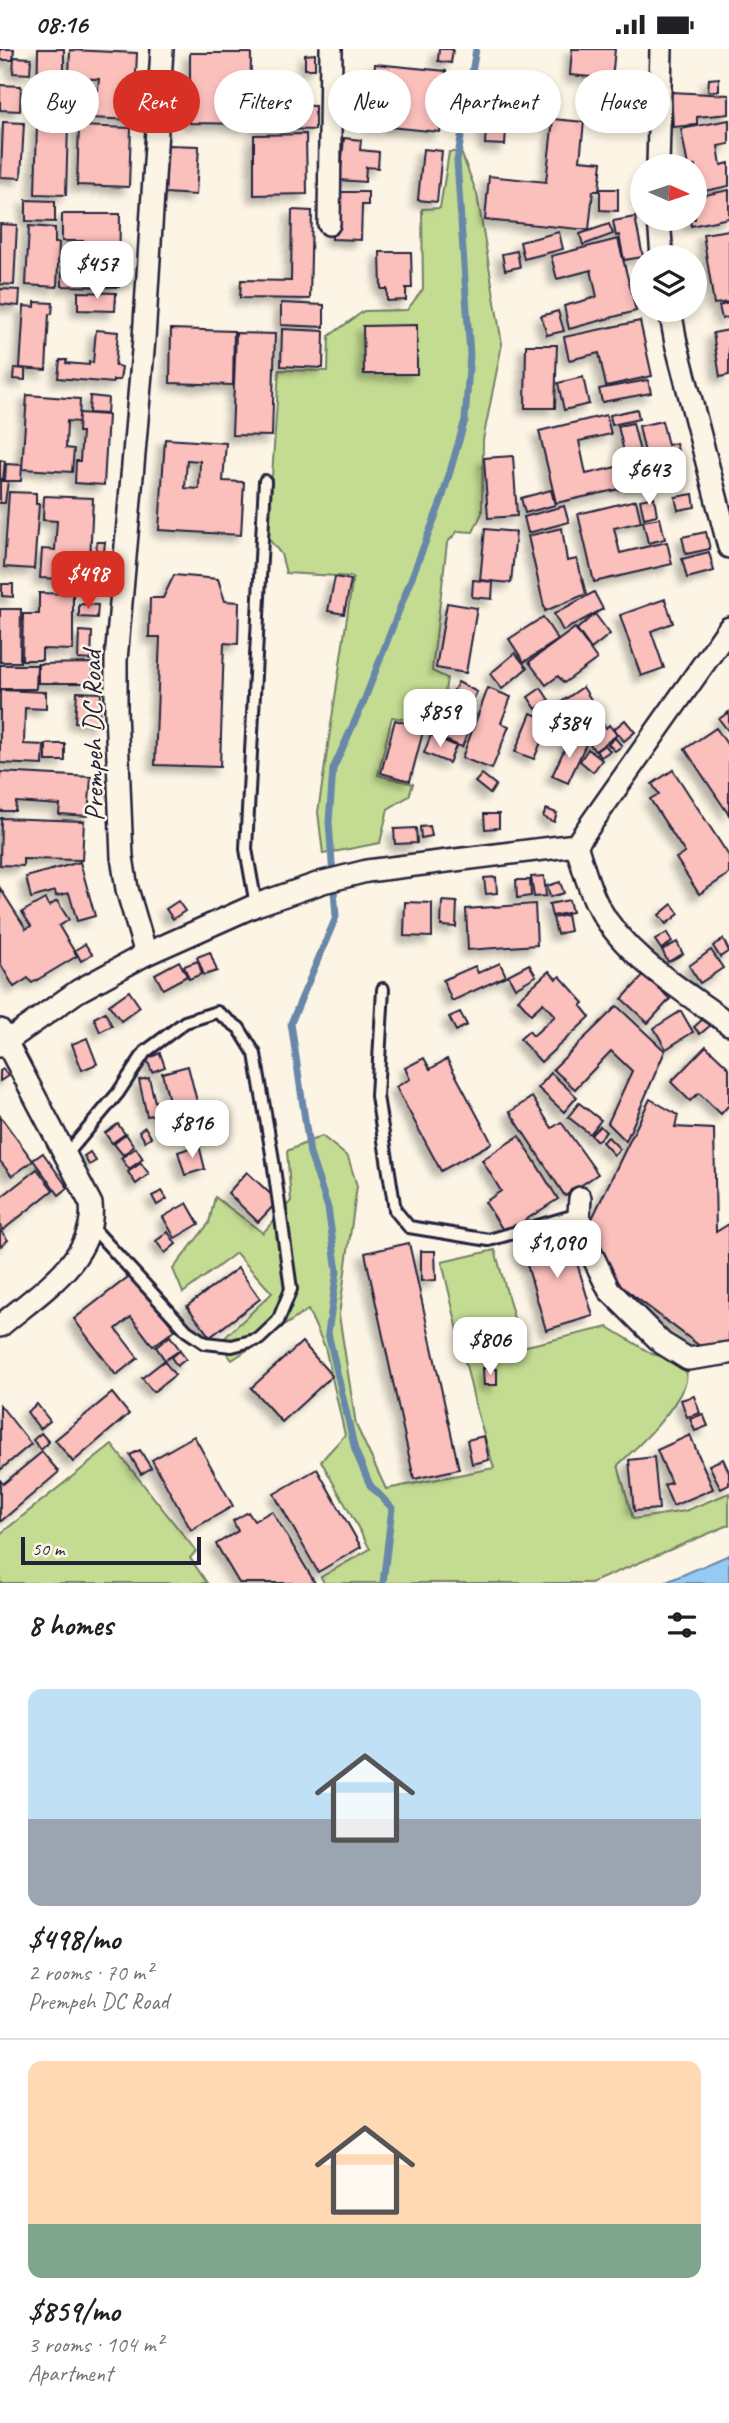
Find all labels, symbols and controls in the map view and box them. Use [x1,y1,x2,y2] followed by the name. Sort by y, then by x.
[35,8,88,41] text: 08:16
[21,70,99,133] chip: Buy
[113,70,200,133] chip: Rent
[214,70,314,133] chip: Filters
[328,70,411,133] chip: New
[425,70,561,133] chip: Apartment
[575,70,670,133] chip: House
[630,154,707,231] north arrow
[630,154,707,322] map controls
[56,241,138,301] pin: $457
[630,245,707,322] button: layers
[77,249,117,278] text: $457
[608,447,690,507] pin: $643
[628,455,670,484] text: $643
[47,552,129,611] pin: $498
[67,559,109,588] text: $498
[73,646,111,822] street label: Prempeh DC Road
[399,689,481,749] pin: $859
[420,697,460,726] text: $859
[528,701,610,760] pin: $384
[548,708,590,737] text: $384
[151,1101,233,1160] pin: $816
[171,1108,213,1137] text: $816
[500,1221,614,1280] pin: $1,090
[529,1228,585,1257] text: $1,090
[449,1317,531,1377] pin: $806
[469,1325,511,1354] text: $806
[21,1534,201,1566] scale bar
[32,1537,64,1561] text: 50 m
[28,1606,113,1644] text: 8 homes
[663,1606,701,1644] icon: filters
[302,1735,428,1861] icon: home
[28,1920,120,1958] text: $498/mo
[28,1958,152,1987] text: 2 rooms · 70 m²
[28,1987,168,2016] text: Prempeh DC Road
[302,2107,428,2233] icon: home
[28,2292,120,2330] text: $859/mo
[28,2330,163,2359] text: 3 rooms · 104 m²
[28,2359,113,2388] text: Apartment

